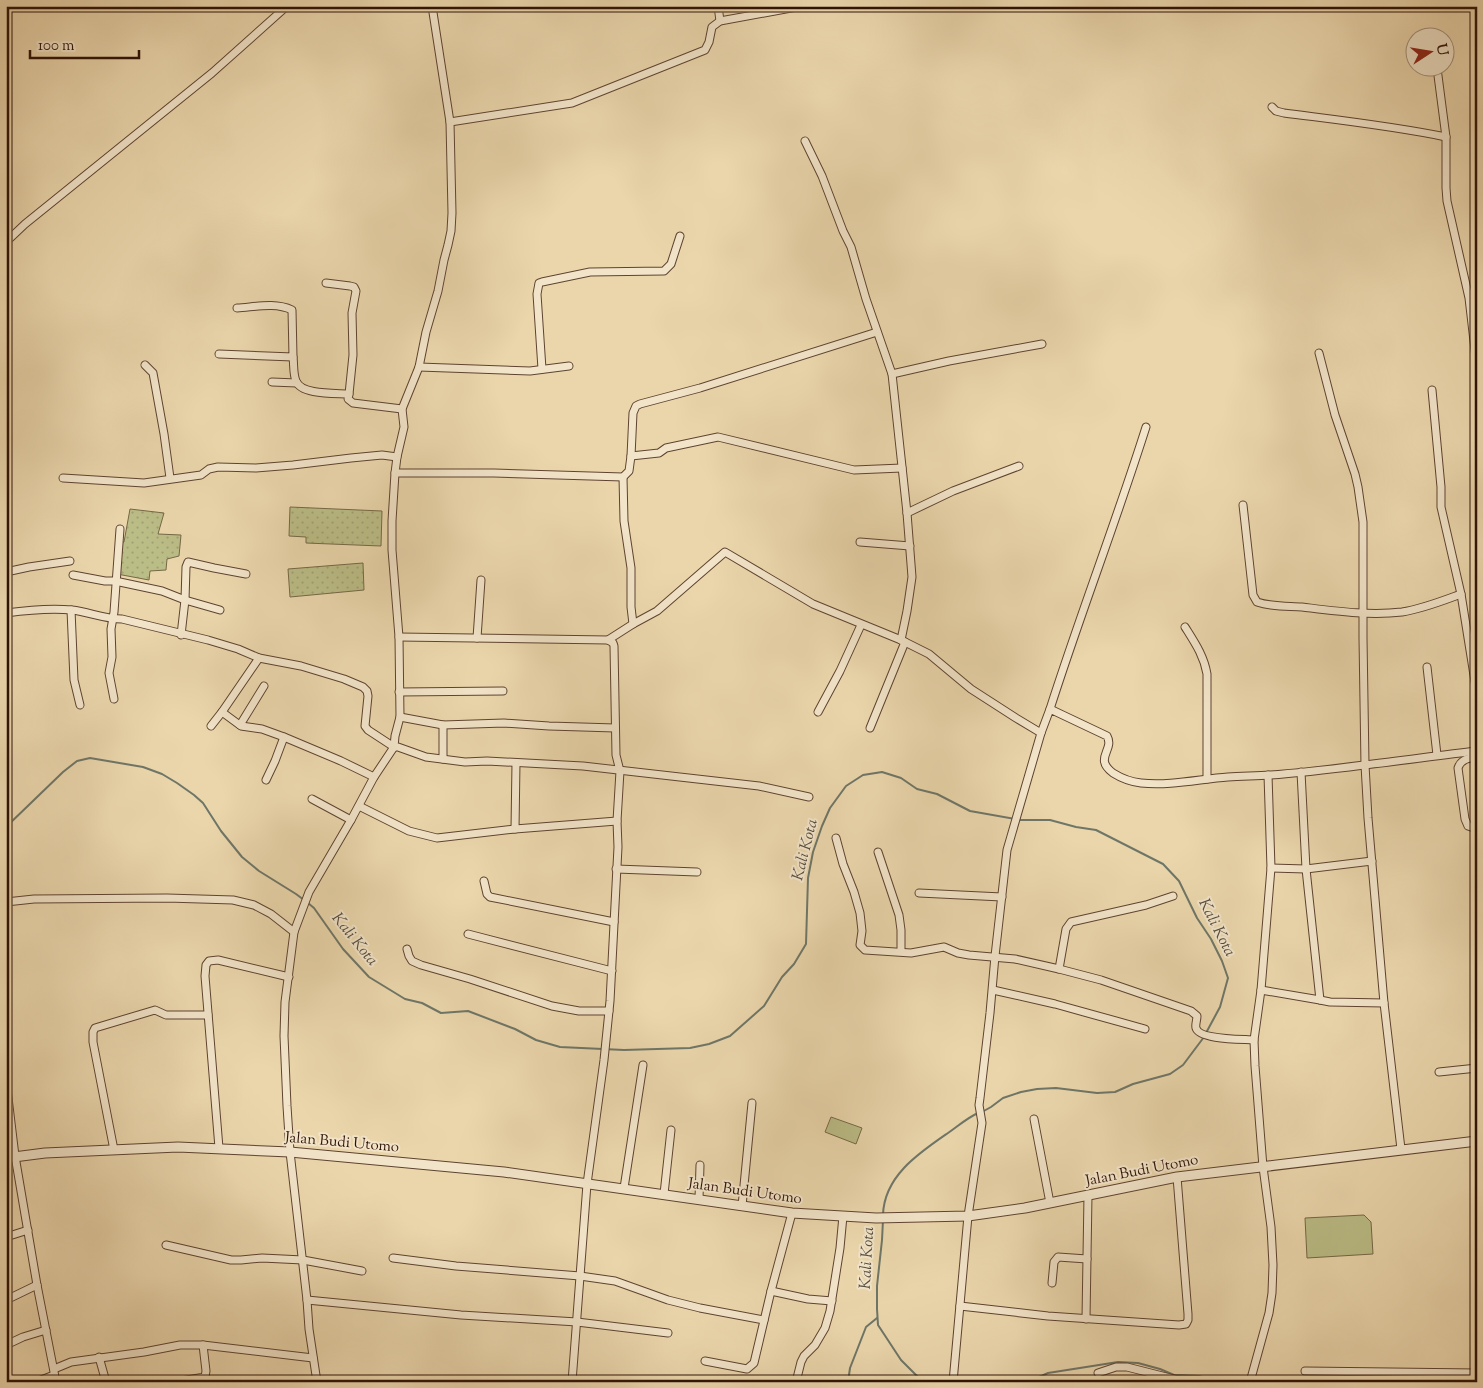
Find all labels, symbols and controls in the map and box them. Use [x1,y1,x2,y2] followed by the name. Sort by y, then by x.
[30,28,139,60] scale bar
[1406,28,1456,78] north arrow
[38,36,75,57] text: 100 m
[1430,42,1452,58] text: U
[787,817,825,883] water label: Kali Kota
[1192,895,1240,961] water label: Kali Kota
[325,908,383,972] water label: Kali Kota
[283,1127,400,1158] street label: Jalan Budi Utomo
[1083,1150,1200,1192] street label: Jalan Budi Utomo
[686,1173,803,1210] street label: Jalan Budi Utomo
[855,1226,881,1290] water label: Kali Kota

